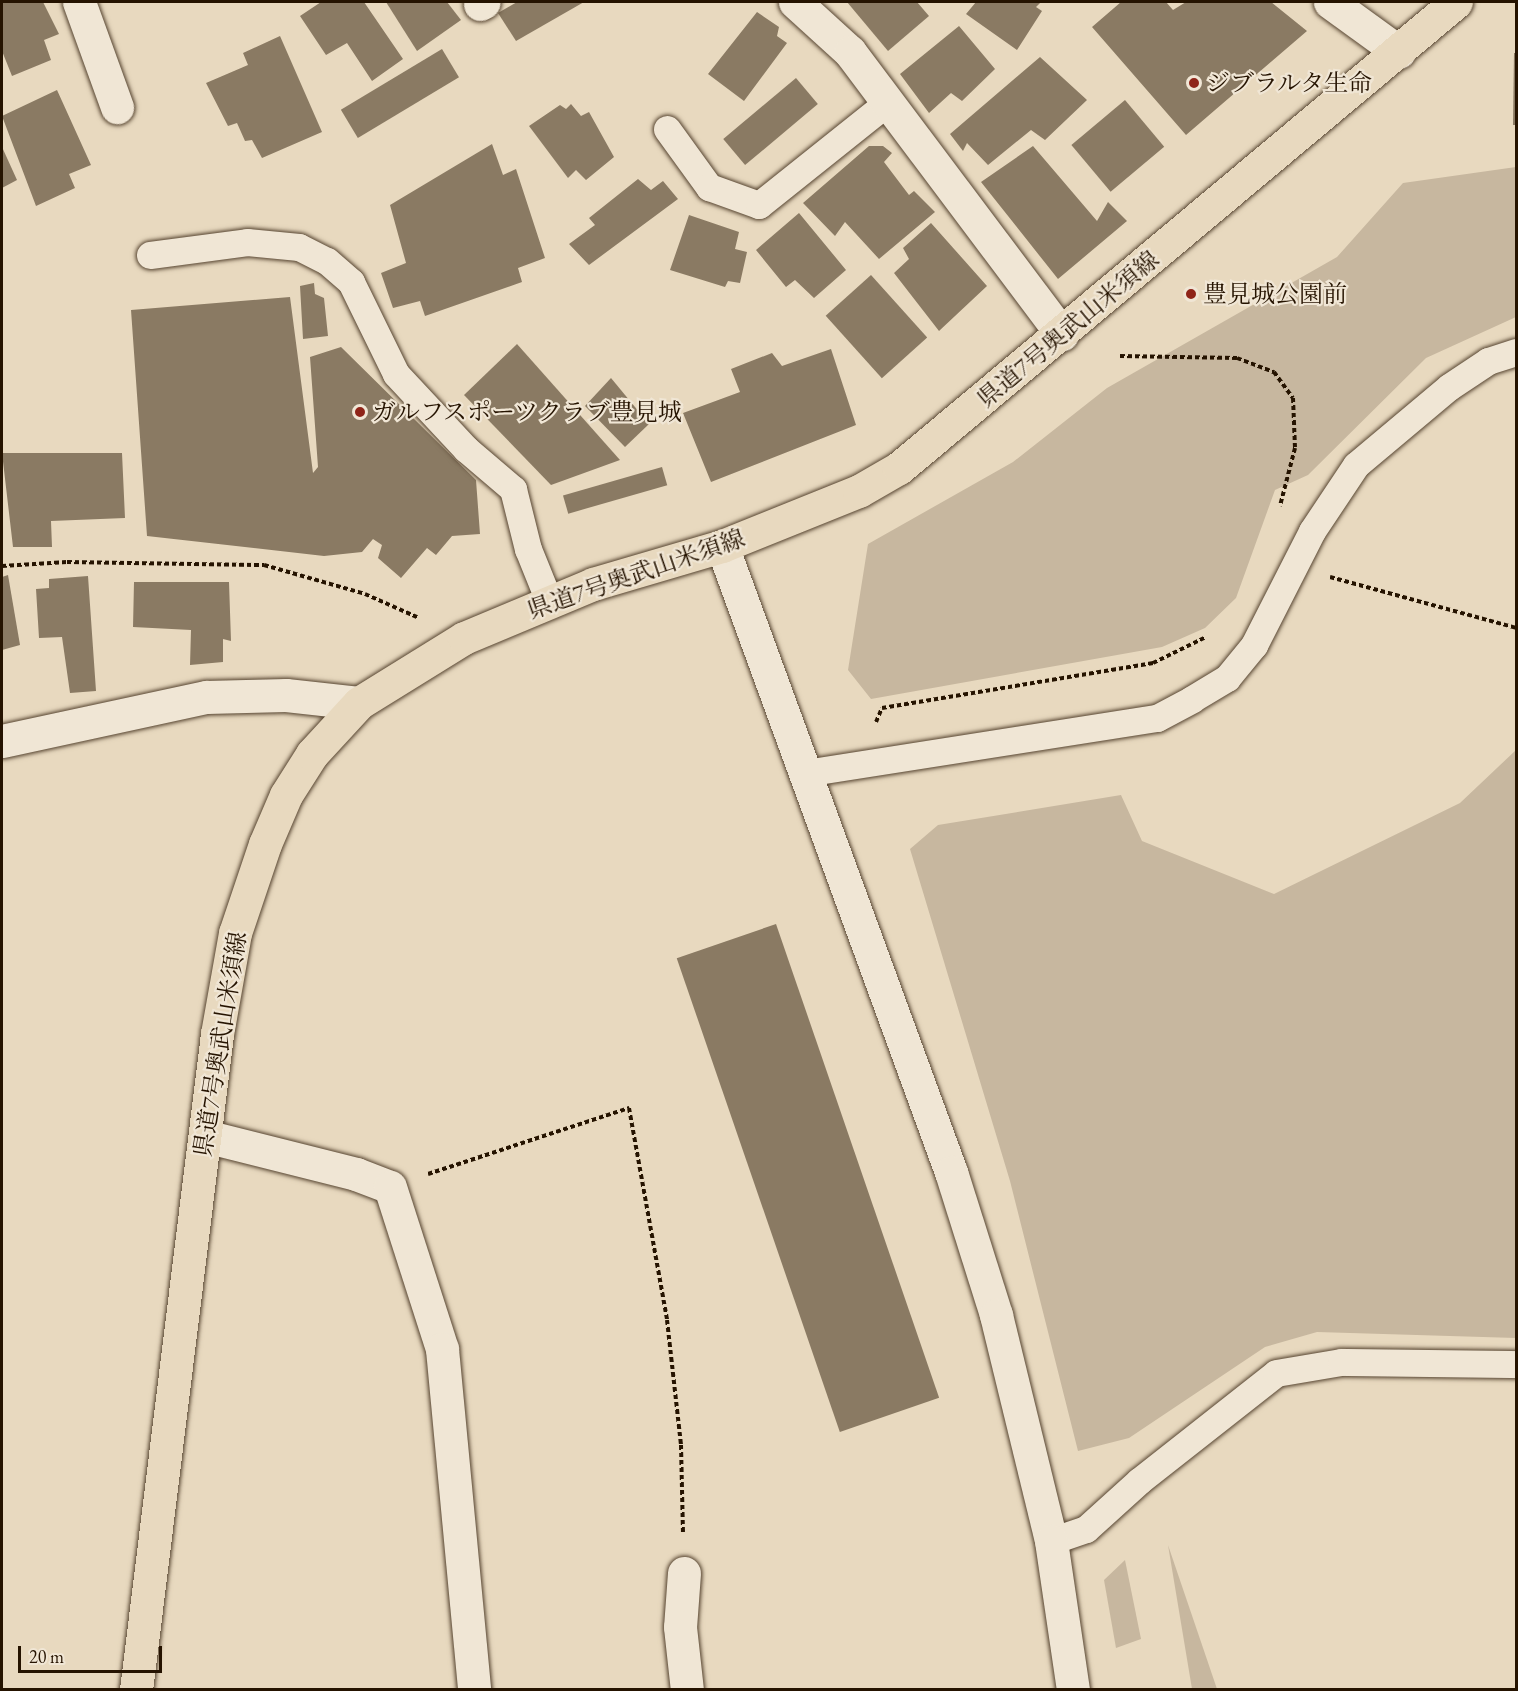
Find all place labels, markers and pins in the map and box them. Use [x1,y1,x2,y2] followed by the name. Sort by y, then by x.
[1206,69,1374,97] place label: ジブラルタ生命
[1187,76,1201,90] marker: ジブラルタ生命
[1203,280,1347,308] place label: 豊見城公園前
[1184,287,1198,301] marker: 豊見城公園前
[372,398,684,426] place label: ガルフスポーツクラブ豊見城
[353,405,367,419] marker: ガルフスポーツクラブ豊見城

